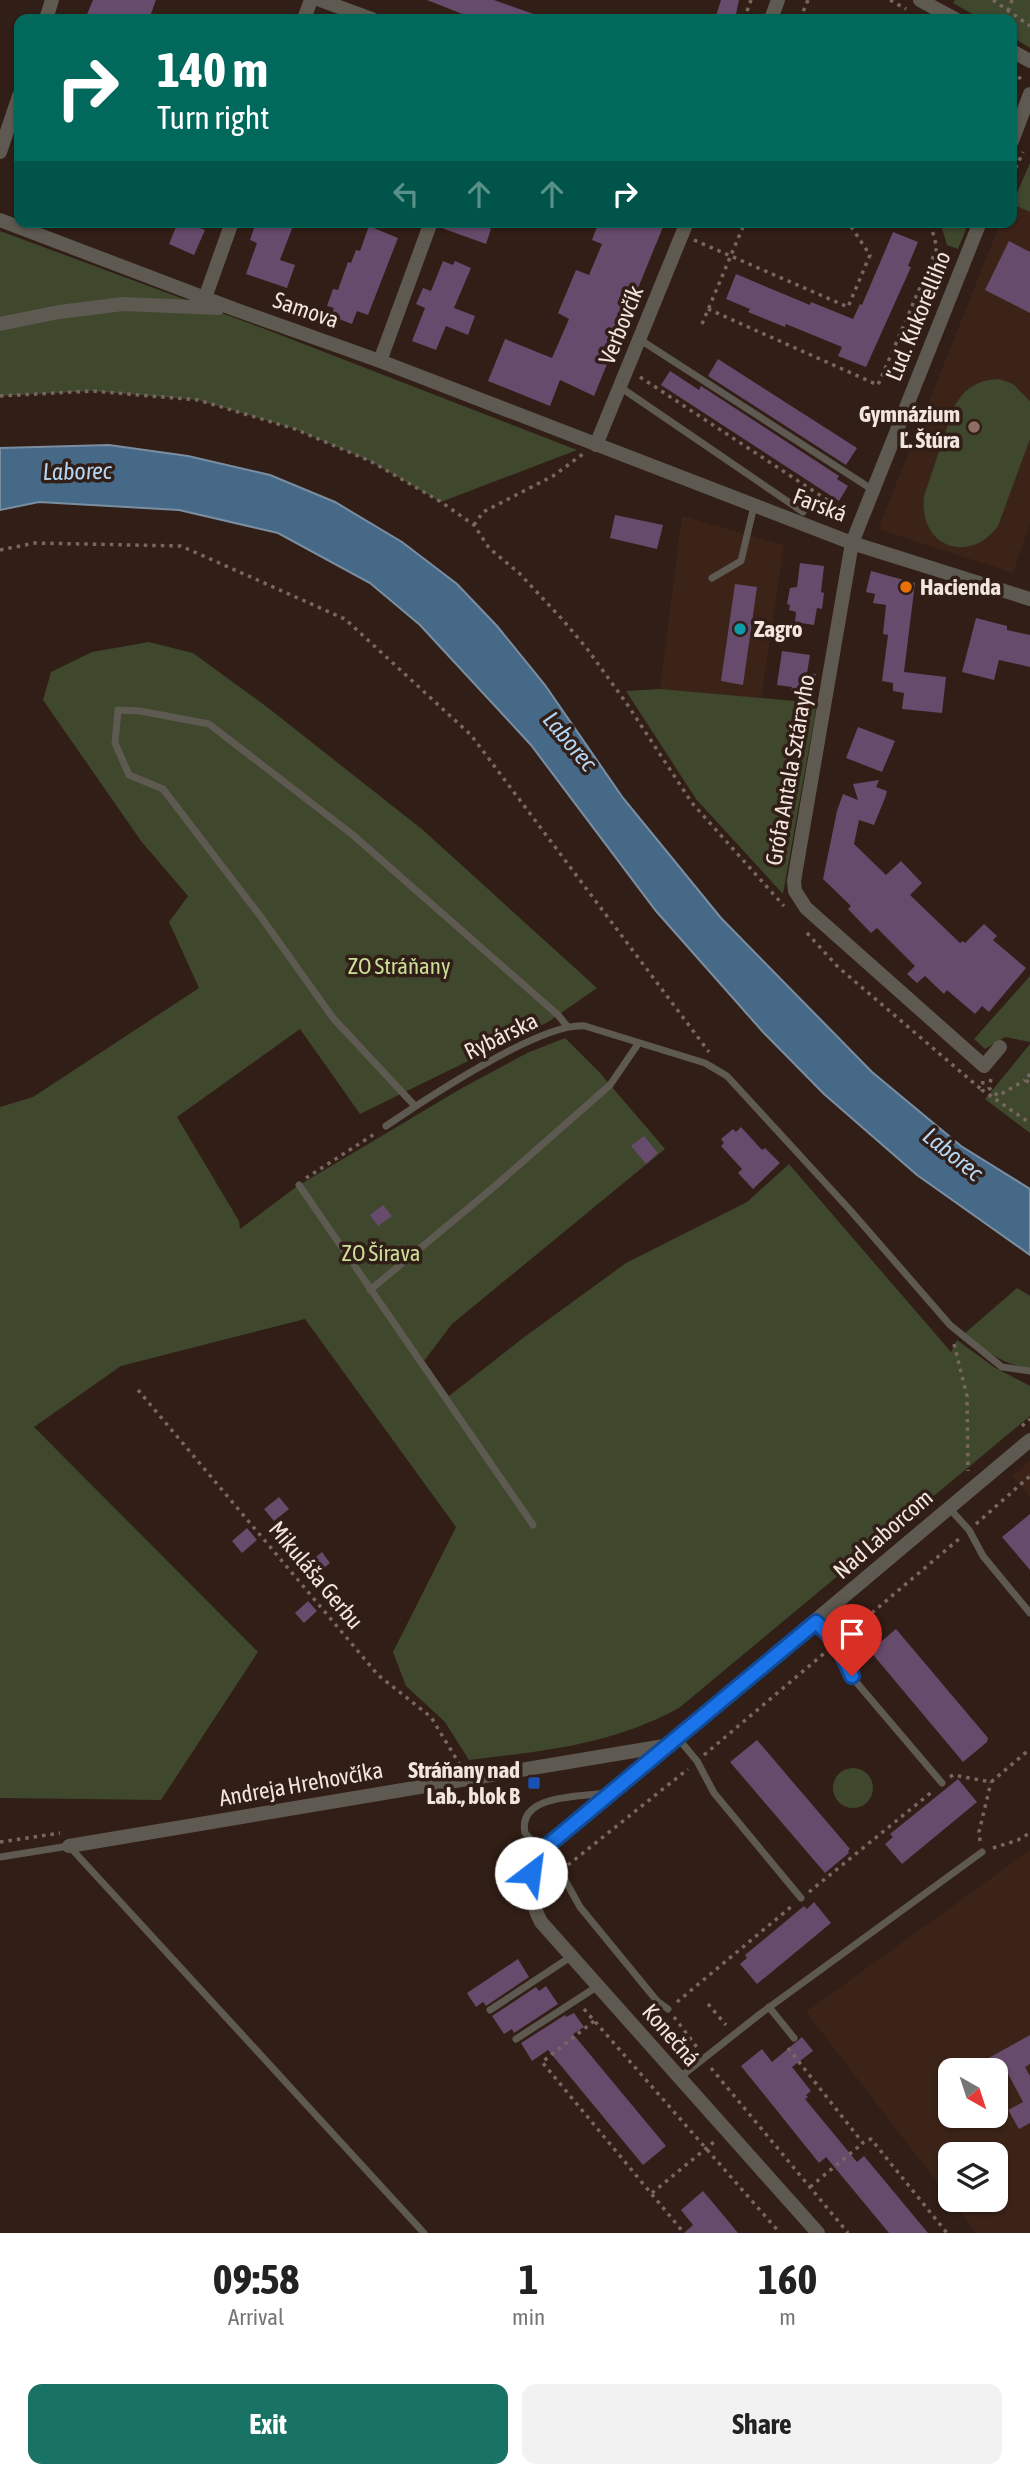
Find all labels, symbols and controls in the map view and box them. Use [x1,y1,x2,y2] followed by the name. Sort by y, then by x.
[157,41,268,97] text: 140 m
[42,42,133,133] icon: right
[157,99,270,136] text: Turn right
[387,175,425,213] icon: left
[460,175,498,213] icon: ahead
[533,175,571,213] icon: ahead
[606,175,644,213] icon: right
[880,247,956,385] street label: Ľud. Kukorelliho
[593,282,649,368] street label: Verbovčík
[270,287,342,333] street label: Samova
[859,401,960,453] place label: Gymnázium Ľ. Štúra
[966,419,982,435] marker: Gymnázium Ľ. Štúra
[42,457,113,485] water label: Laborec
[790,483,850,527] street label: Farská
[920,574,1001,600] place label: Hacienda
[898,579,914,595] marker: Hacienda
[754,616,803,642] place label: Zagro
[732,621,748,637] marker: Zagro
[760,673,820,867] street label: Grófa Antala Sztárayho
[538,706,603,777] water label: Laborec
[348,953,450,979] park label: ZO Stráňany
[460,1007,542,1065] street label: Rybárska
[918,1122,989,1187] water label: Laborec
[342,1240,420,1266] park label: ZO Šírava
[828,1484,938,1584] street label: Nad Laborcom
[264,1516,368,1634] street label: Mikuláša Gerbu
[822,1604,882,1676] pin
[833,1615,871,1653] icon: arrive
[217,1757,385,1811] street label: Andreja Hrehovčíka
[408,1757,520,1809] place label: Stráňany nad Lab., blok B
[526,1775,542,1791] marker: Stráňany nad Lab., blok B
[494,1836,568,1910] position arrow
[637,1999,705,2071] street label: Konečná
[938,2058,1008,2128] north arrow
[938,2058,1008,2212] map controls
[938,2142,1008,2212] button: layers
[213,2255,299,2303] text: 09:58
[519,2255,538,2303] text: 1
[758,2255,817,2303] text: 160
[228,2304,284,2330] text: Arrival
[512,2304,545,2330] text: min
[779,2304,796,2330] text: m
[28,2384,508,2464] button: Exit
[522,2384,1002,2464] button: Share

